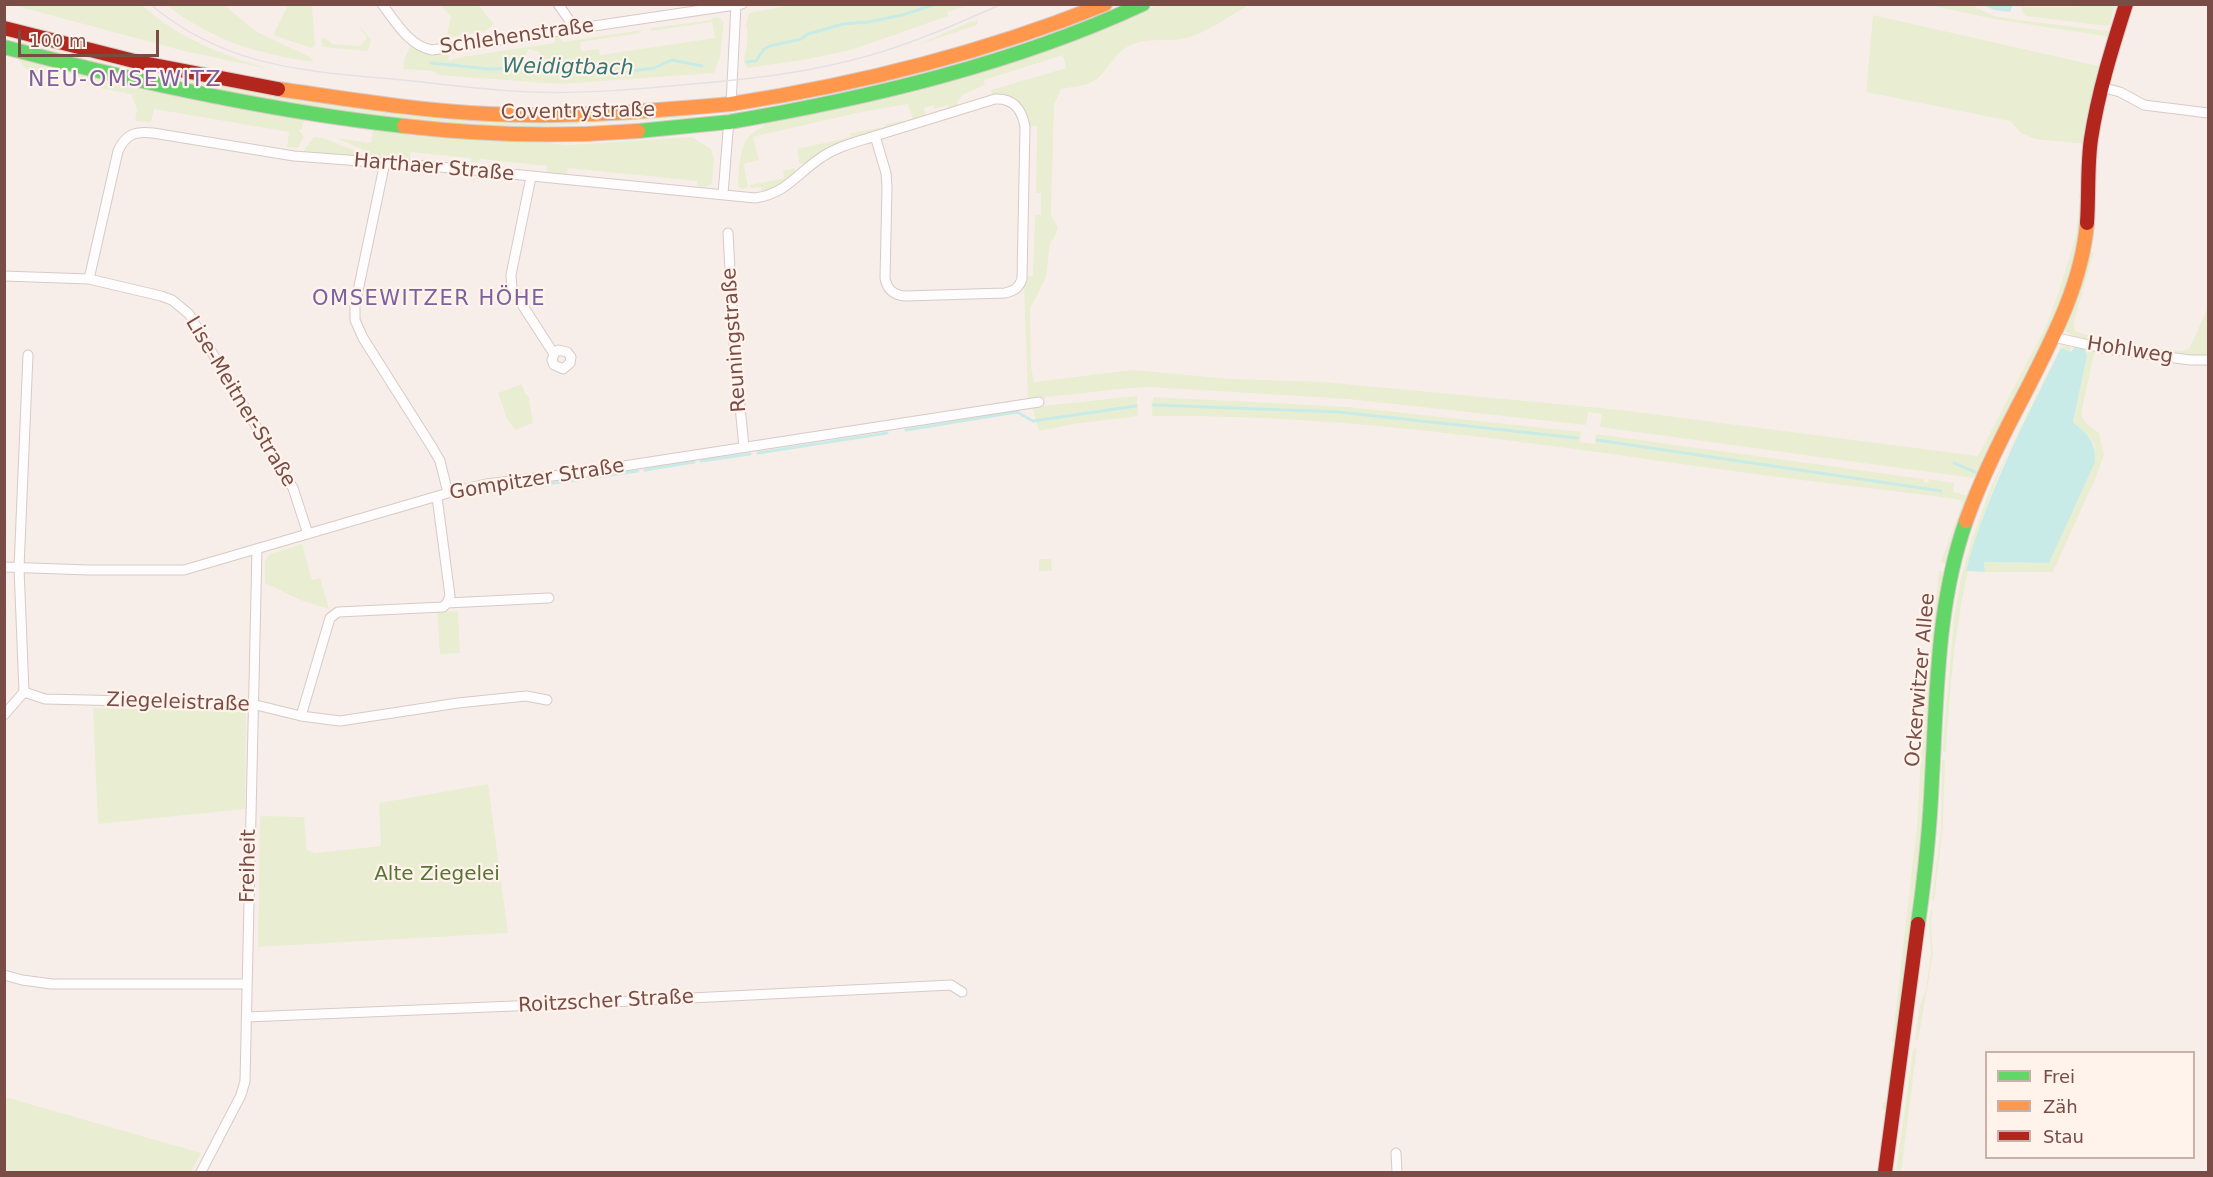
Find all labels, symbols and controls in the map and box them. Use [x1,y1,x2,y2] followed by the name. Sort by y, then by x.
[438,14,596,60] street label: Schlehenstraße
[21,18,162,56] scale bar
[29,30,87,51] text: 100 m
[502,54,634,82] water label: Weidigtbach
[28,67,222,93] district label: NEU-OMSEWITZ
[501,99,655,125] street label: Coventrystraße
[353,149,515,187] street label: Harthaer Straße
[718,267,752,413] street label: Reuningstraße
[312,287,546,313] district label: OMSEWITZER HÖHE
[180,312,300,492] street label: Lise-Meitner-Straße
[2085,332,2175,370] street label: Hohlweg
[448,454,626,506] street label: Gompitzer Straße
[1901,592,1941,768] street label: Ockerwitzer Allee
[106,689,250,717] street label: Ziegeleistraße
[236,829,262,903] street label: Freiheit
[374,863,500,887] park label: Alte Ziegelei
[517,985,695,1019] street label: Roitzscher Straße
[1985,1051,2195,1159] legend
[2043,1066,2075,1087] text: Frei
[2043,1096,2078,1117] text: Zäh
[2043,1126,2084,1147] text: Stau

